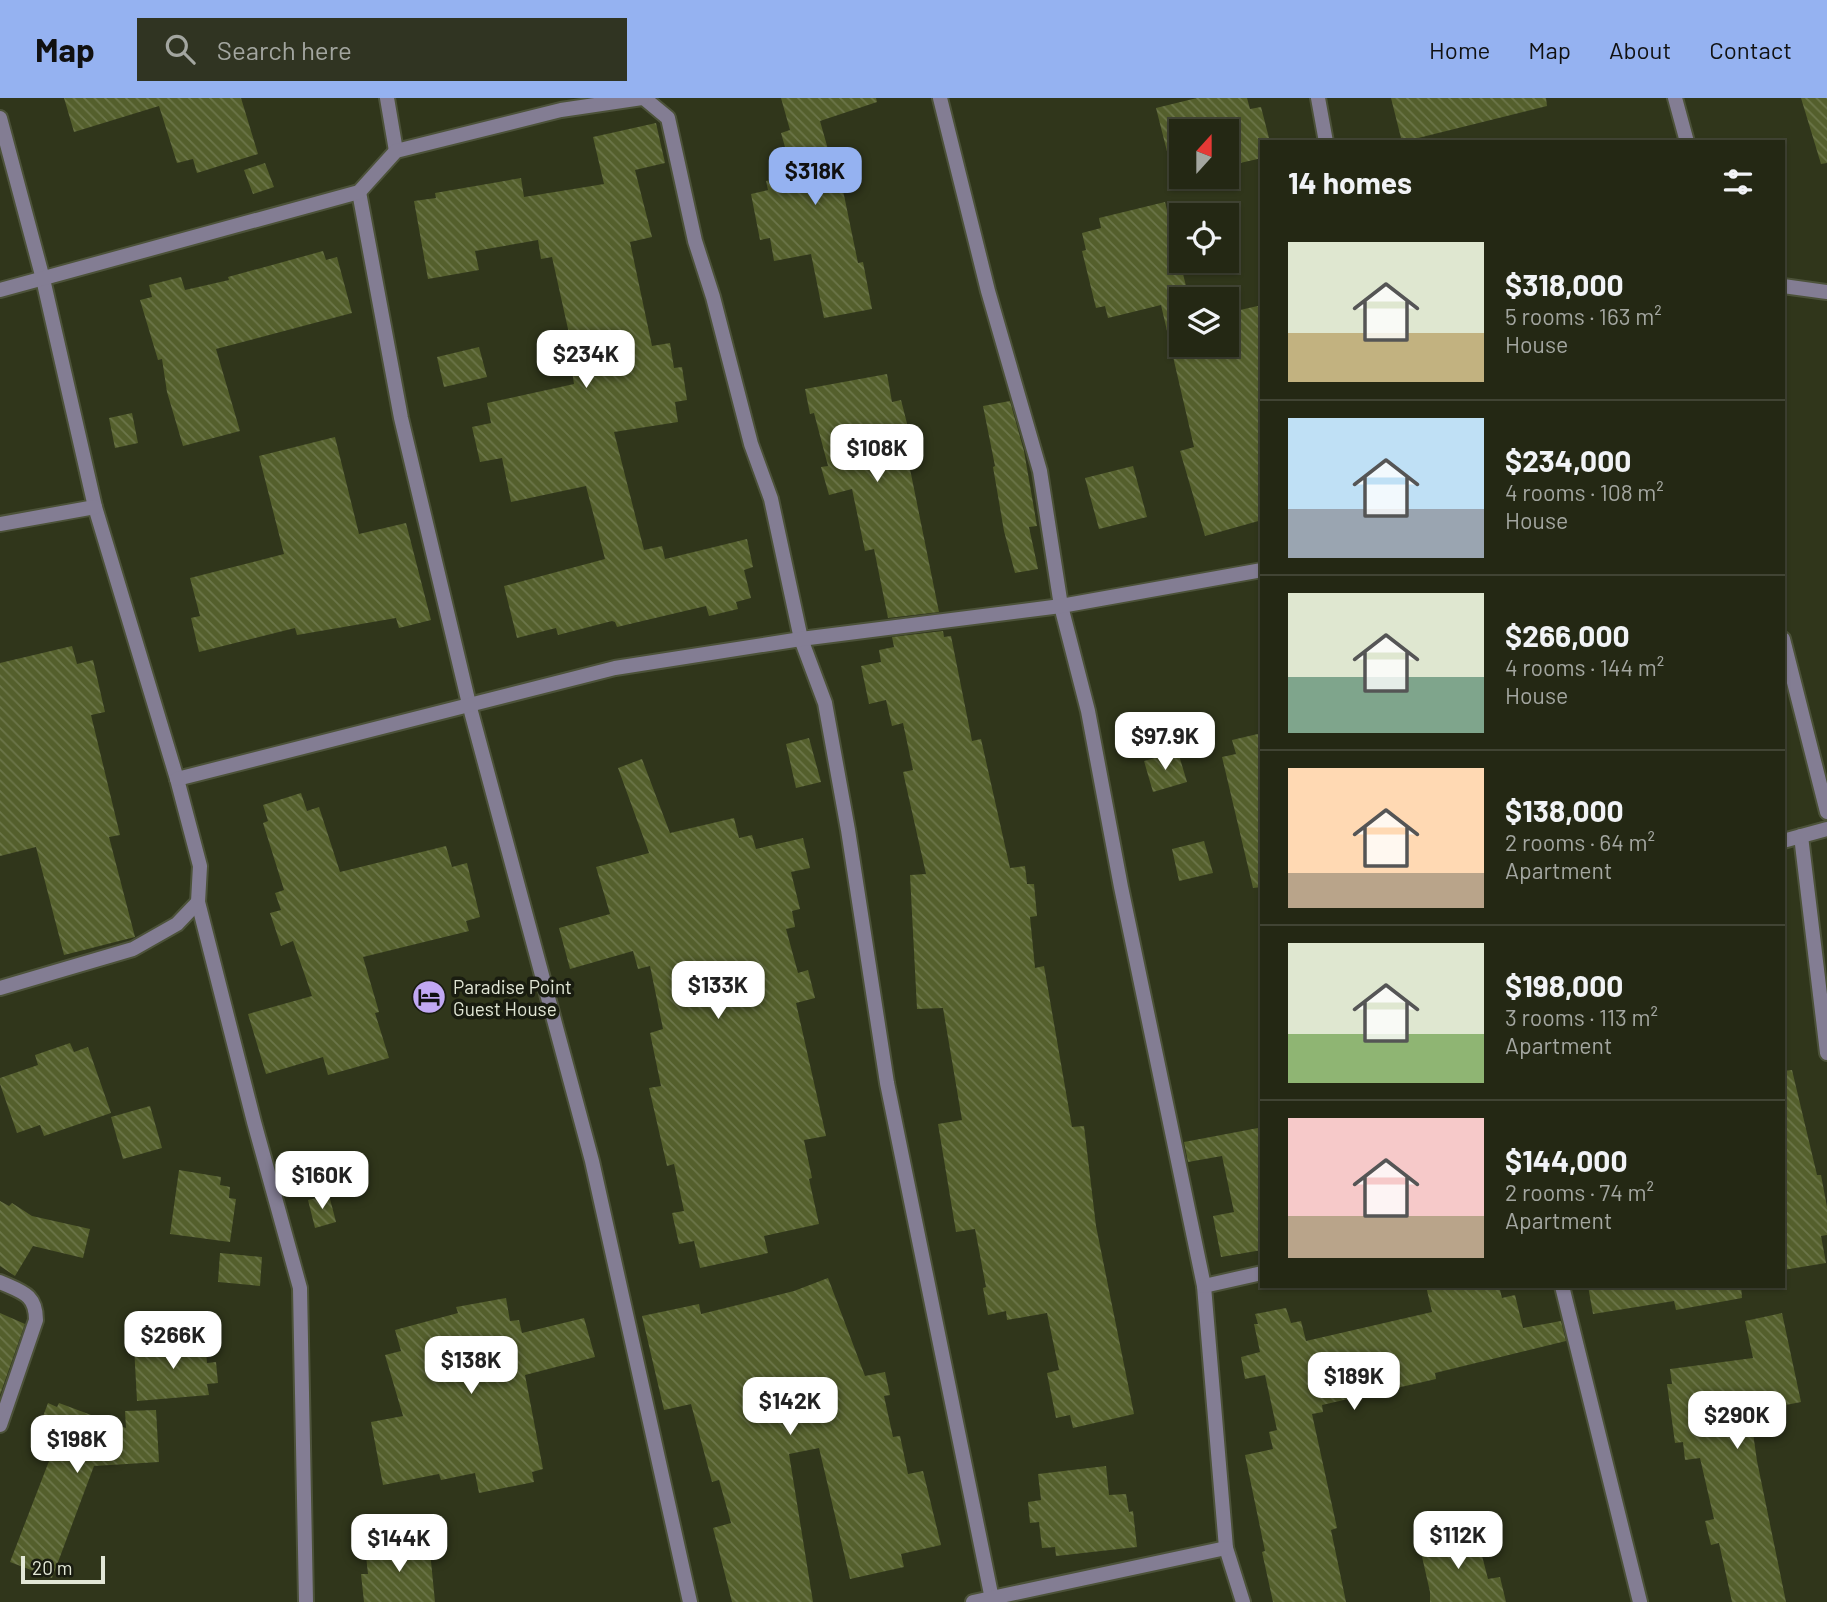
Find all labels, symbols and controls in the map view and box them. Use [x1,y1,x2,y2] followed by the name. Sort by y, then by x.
[137,18,627,81] search box
[35,29,95,69] text: Map
[161,30,199,68] icon: search
[217,34,352,65] text: Search here
[1429,35,1490,64] text: Home
[1528,35,1571,64] text: Map
[1609,35,1671,64] text: About
[1709,35,1792,64] text: Contact
[1169,119,1239,189] north arrow
[1169,119,1239,357] map controls
[766,148,864,207] pin: $318K
[785,156,845,184] text: $318K
[1719,163,1757,201] icon: filters
[1288,164,1412,200] text: 14 homes
[1169,203,1239,273] button: locate
[1505,266,1624,302] text: $318,000
[1344,270,1428,354] icon: home
[1169,287,1239,357] button: layers
[1505,302,1662,330] text: 5 rooms · 163 m²
[537,330,635,390] pin: $234K
[1505,330,1568,358] text: House
[553,339,619,367] text: $234K
[828,424,926,484] pin: $108K
[846,433,908,461] text: $108K
[1505,442,1631,478] text: $234,000
[1344,446,1428,530] icon: home
[1505,478,1664,506] text: 4 rooms · 108 m²
[1505,506,1568,534] text: House
[1505,617,1630,653] text: $266,000
[1344,621,1428,705] icon: home
[1505,653,1664,681] text: 4 rooms · 144 m²
[1505,681,1568,709] text: House
[1108,712,1222,772] pin: $97.9K
[1131,721,1199,749] text: $97.9K
[1505,792,1624,828] text: $138,000
[1344,796,1428,880] icon: home
[1505,828,1655,856] text: 2 rooms · 64 m²
[1505,856,1612,884] text: Apartment
[669,962,767,1021] pin: $133K
[1505,967,1623,1003] text: $198,000
[688,970,748,998] text: $133K
[1344,971,1428,1055] icon: home
[453,975,572,1020] place label: Paradise Point Guest House
[410,978,448,1016] hotel icon: Paradise Point Guest House
[1505,1003,1658,1031] text: 3 rooms · 113 m²
[1505,1031,1612,1059] text: Apartment
[1505,1142,1628,1178] text: $144,000
[1344,1146,1428,1230] icon: home
[273,1152,371,1211] pin: $160K
[291,1160,353,1188] text: $160K
[1505,1178,1654,1206] text: 2 rooms · 74 m²
[1505,1206,1612,1234] text: Apartment
[124,1312,222,1371] pin: $266K
[140,1320,206,1348] text: $266K
[422,1336,520,1396] pin: $138K
[441,1345,501,1373] text: $138K
[1305,1352,1403,1412] pin: $189K
[1324,1361,1384,1389] text: $189K
[741,1378,839,1437] pin: $142K
[759,1386,821,1414] text: $142K
[1688,1392,1786,1451] pin: $290K
[1704,1400,1770,1428] text: $290K
[28,1416,126,1475] pin: $198K
[47,1424,107,1452] text: $198K
[1409,1512,1507,1571] pin: $112K
[350,1514,448,1574] pin: $144K
[1430,1520,1486,1548] text: $112K
[367,1523,431,1551] text: $144K
[21,1553,105,1585] scale bar
[32,1556,72,1579] text: 20 m

